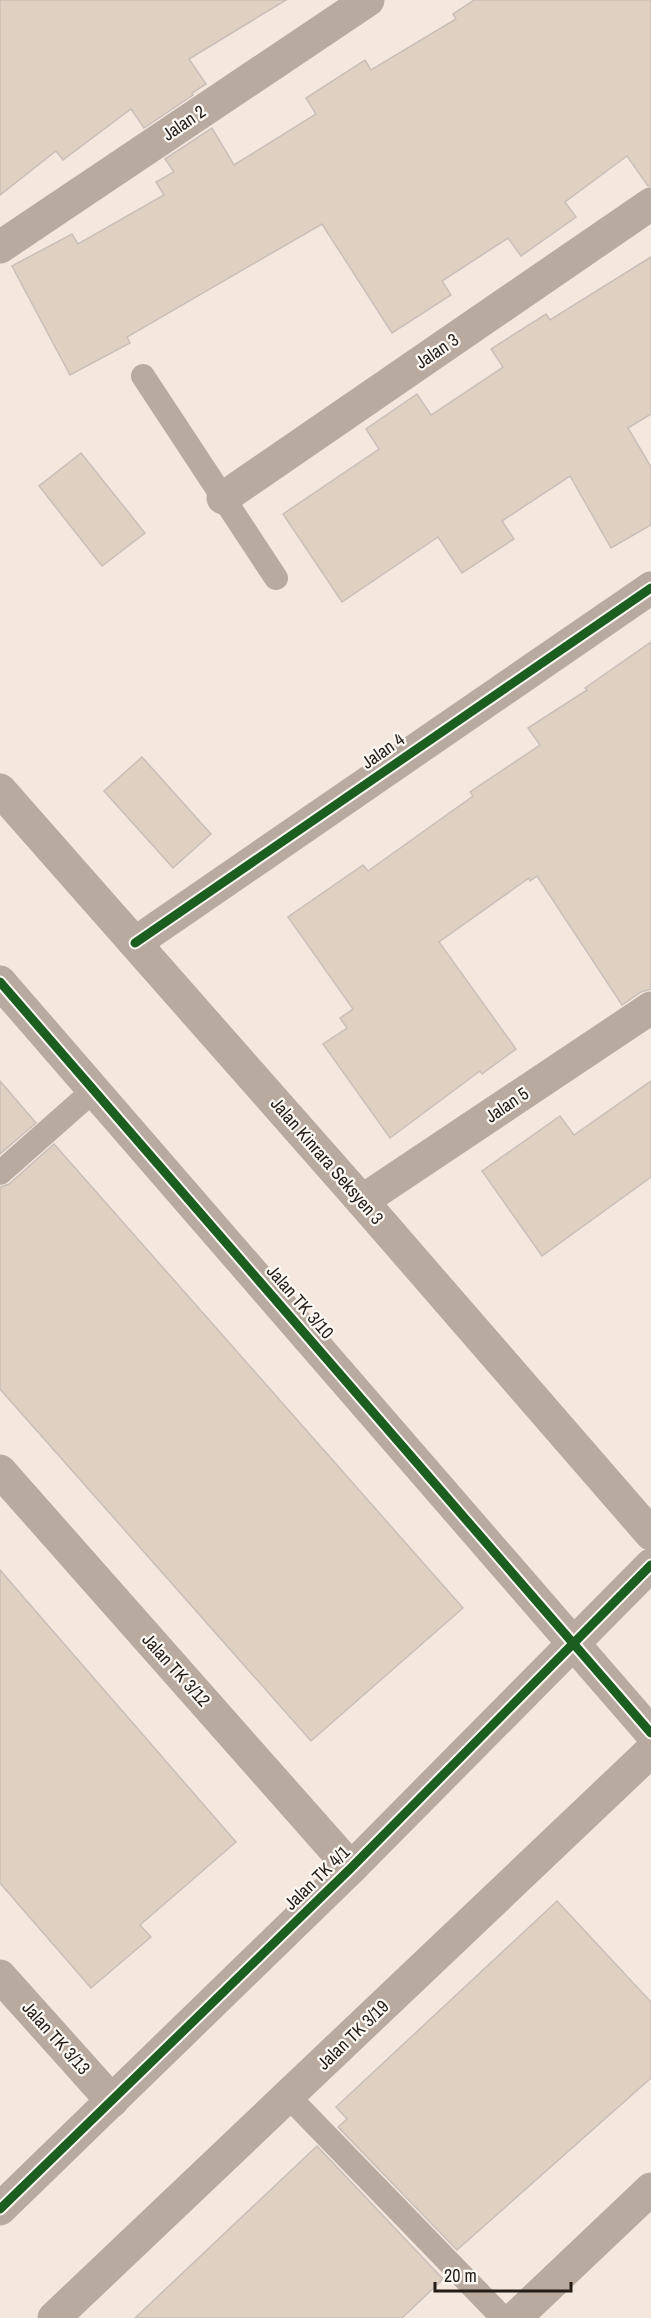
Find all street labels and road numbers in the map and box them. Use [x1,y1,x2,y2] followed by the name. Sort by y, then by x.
[157,99,210,146] street label: Jalan 2
[410,327,463,374] street label: Jalan 3
[356,727,409,774] street label: Jalan 4
[480,1081,533,1128] street label: Jalan 5
[265,1092,390,1230] street label: Jalan Kinrara Seksyen 3
[261,1259,340,1344] street label: Jalan TK 3/10
[137,1628,216,1712] street label: Jalan TK 3/12
[278,1839,356,1915] street label: Jalan TK 4/1
[311,1994,394,2075] street label: Jalan TK 3/19
[17,1996,96,2080] street label: Jalan TK 3/13

